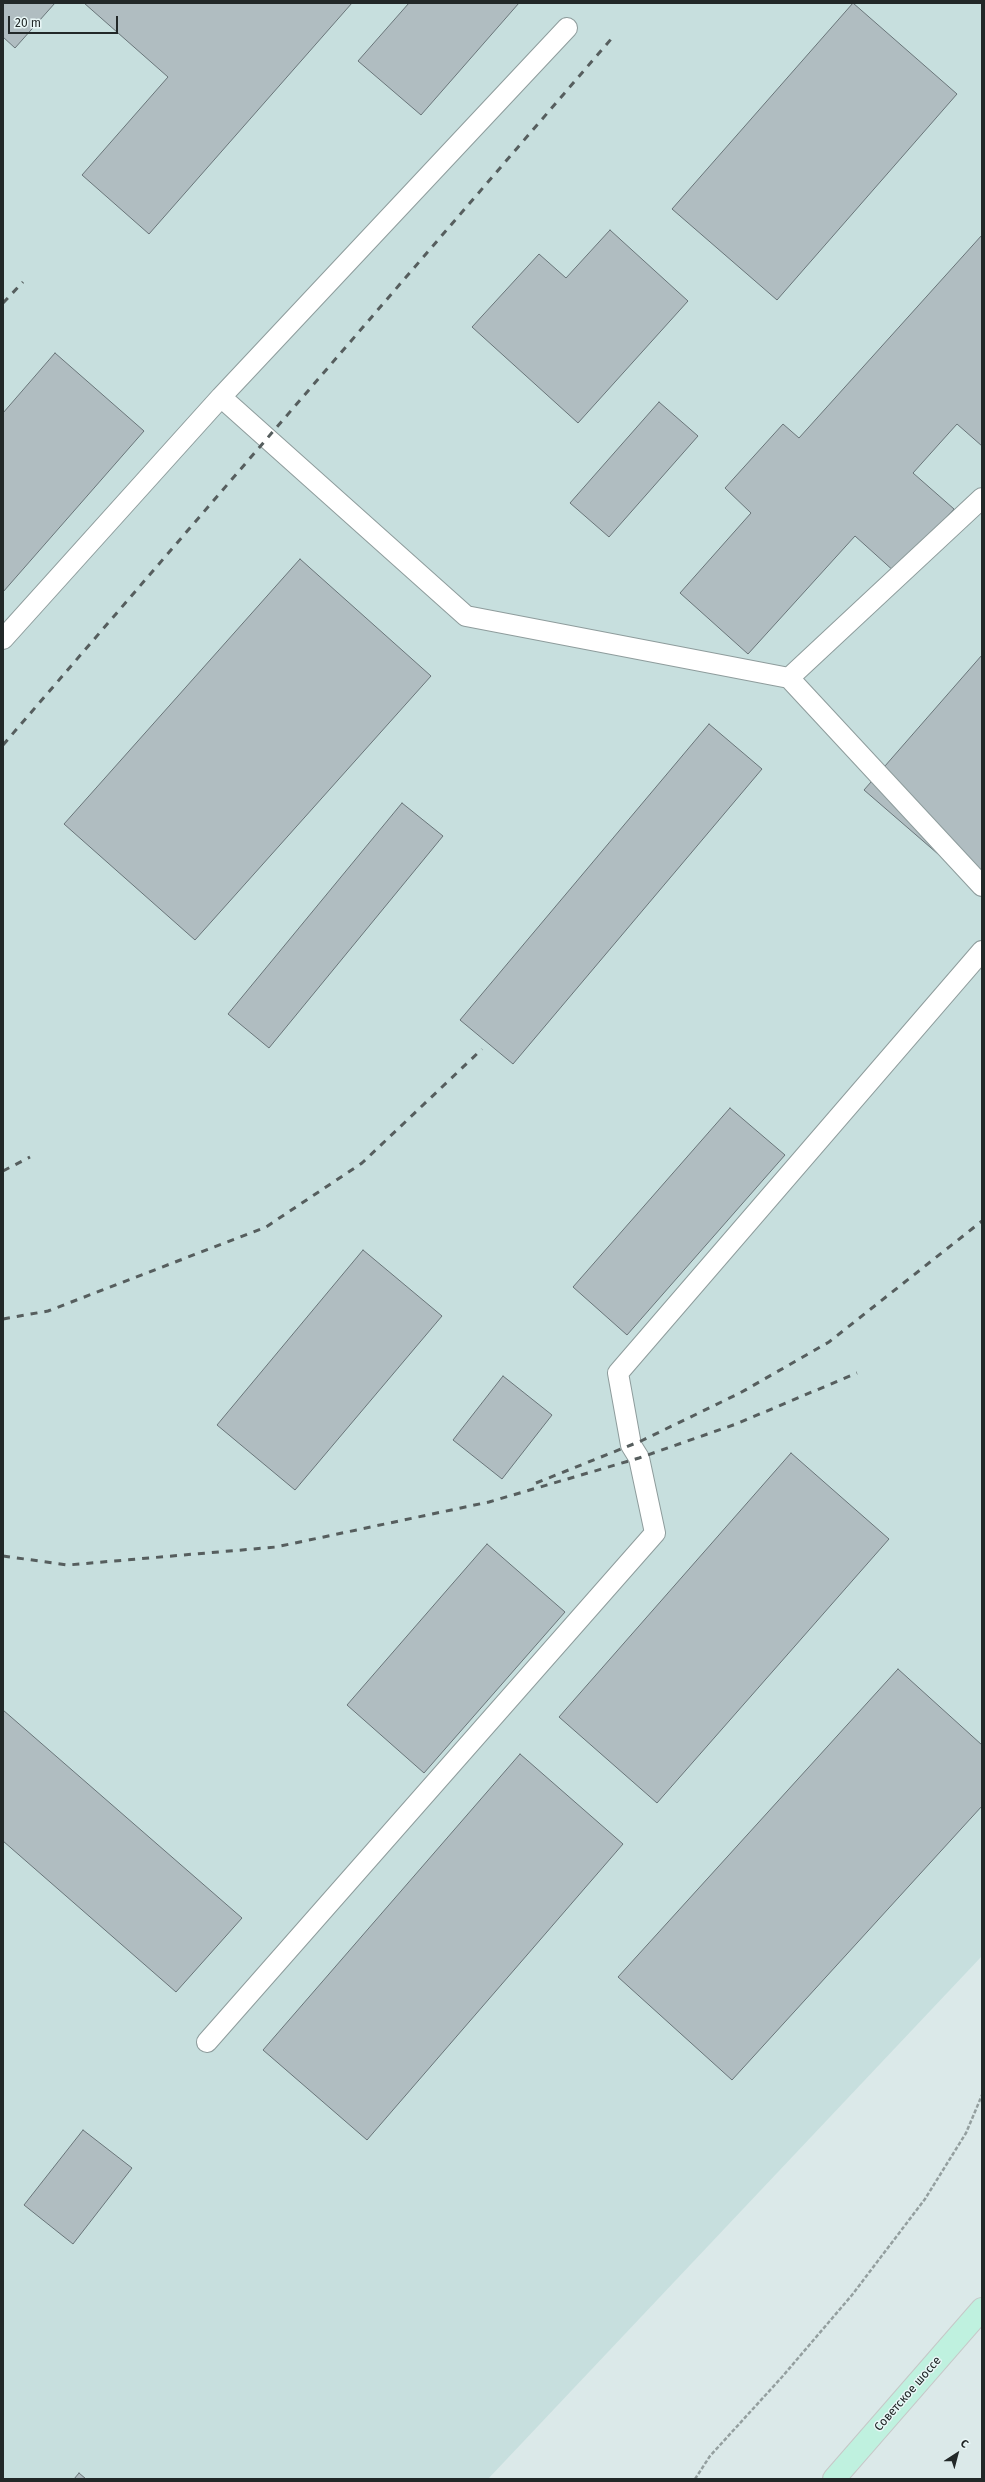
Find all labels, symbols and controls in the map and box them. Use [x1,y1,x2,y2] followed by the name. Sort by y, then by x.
[10,8,120,34] scale bar
[15,16,41,30] text: 20 m
[872,2354,944,2434] street label: Советское шоссе
[937,2434,977,2474] north arrow
[958,2437,971,2451] text: С

